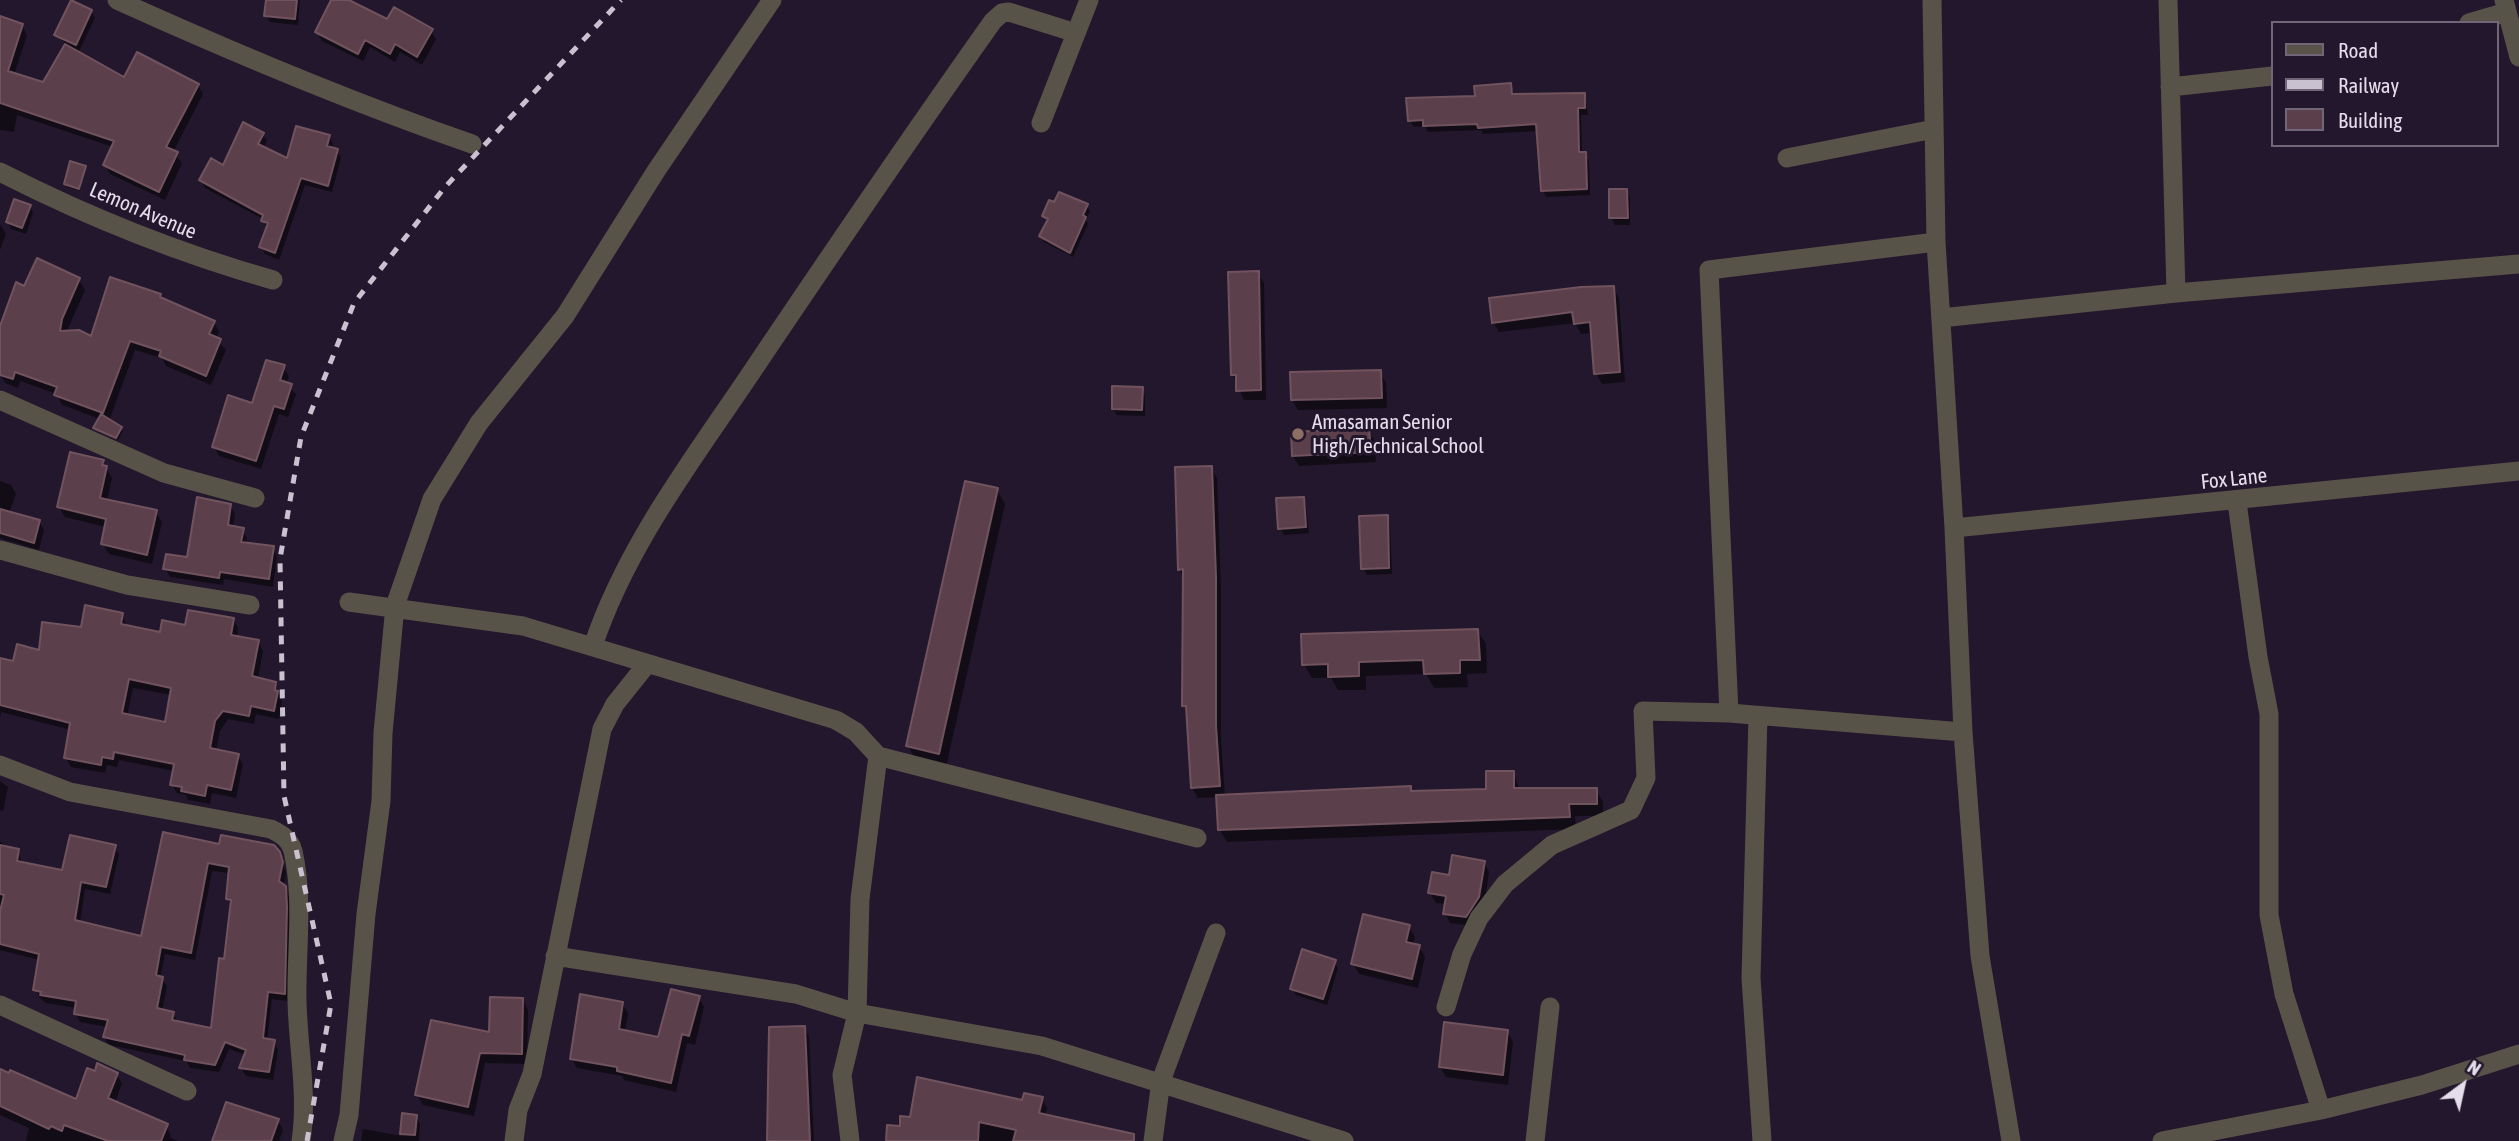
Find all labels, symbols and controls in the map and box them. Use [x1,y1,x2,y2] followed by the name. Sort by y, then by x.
[2270,21,2498,147] legend
[2338,38,2378,62] text: Road
[2338,73,2399,97] text: Railway
[2338,108,2402,132] text: Building
[86,177,200,245] street label: Lemon Avenue
[1312,409,1484,459] place label: Amasaman Senior High/Technical School
[1290,426,1306,442] marker: Amasaman Senior High/Technical School
[2200,463,2268,495] street label: Fox Lane
[2428,1050,2498,1120] north arrow
[2464,1055,2485,1080] text: N

